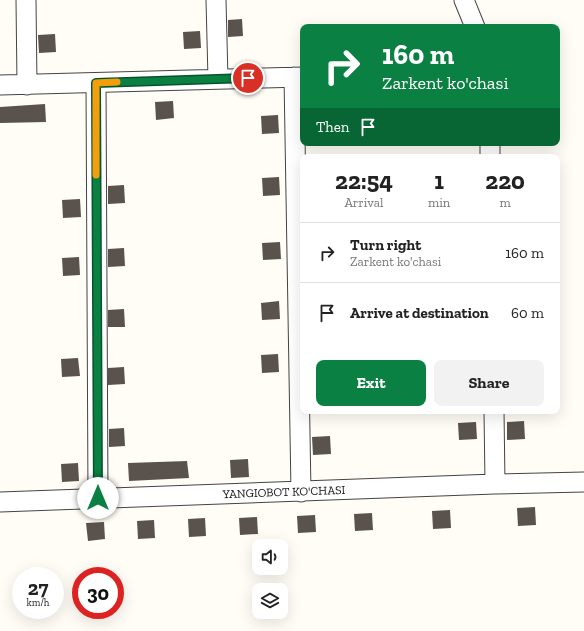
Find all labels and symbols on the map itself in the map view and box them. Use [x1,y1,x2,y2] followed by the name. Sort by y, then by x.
[231,61,265,95] pin
[77,477,119,519] position arrow
[221,483,346,501] street label: YANGIOBOT KO'CHASI
[72,567,124,619] speed limit sign: 30

